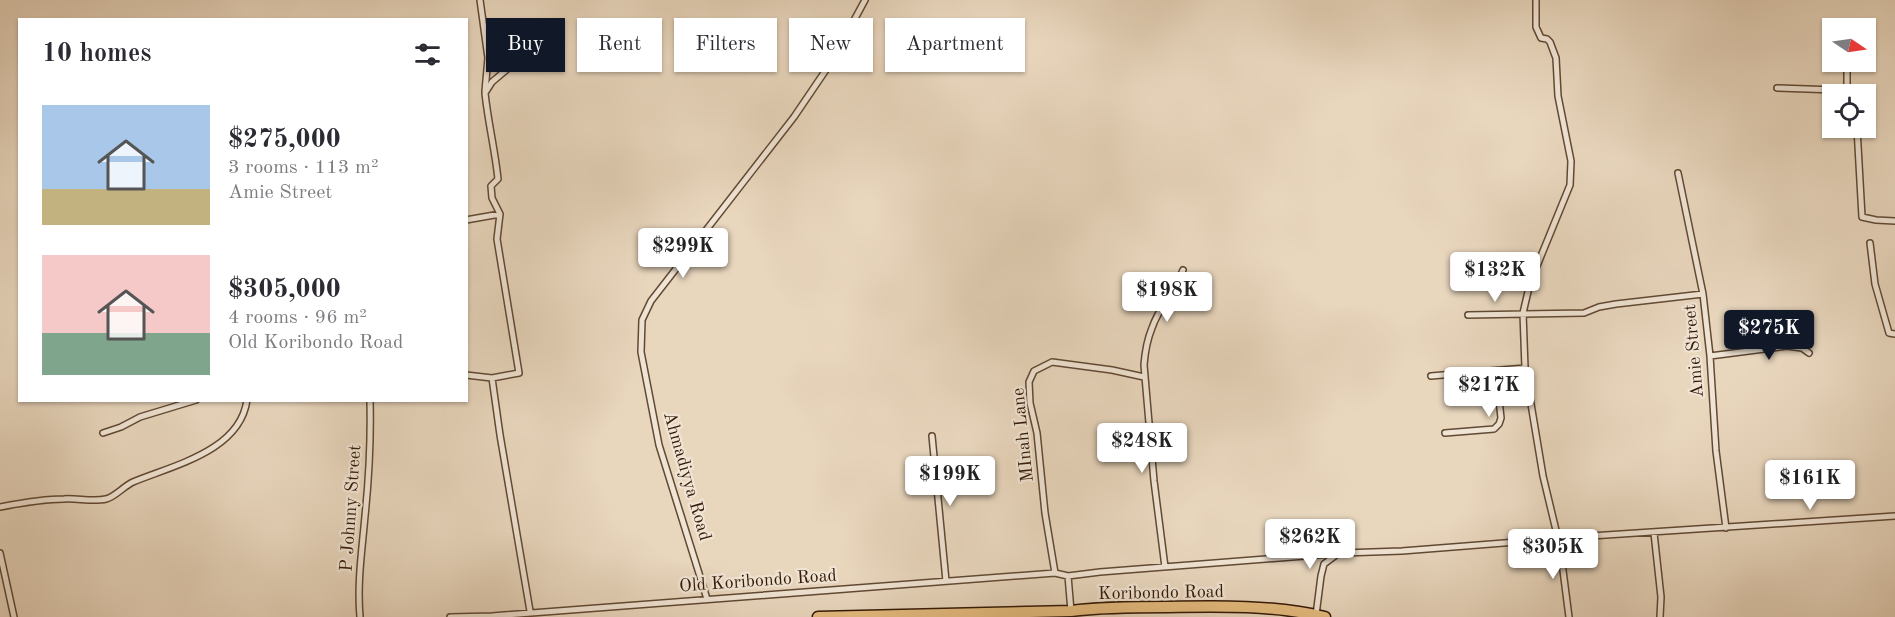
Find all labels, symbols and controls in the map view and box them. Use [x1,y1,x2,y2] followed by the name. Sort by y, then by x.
[486,18,565,72] chip: Buy
[577,18,662,72] chip: Rent
[674,18,777,72] chip: Filters
[789,18,873,72] chip: New
[885,18,1025,72] chip: Apartment
[1822,18,1876,72] north arrow
[1822,18,1876,138] map controls
[411,38,444,71] icon: filters
[42,41,151,67] text: 10 homes
[1822,84,1876,138] button: locate
[228,127,341,153] text: $275,000
[90,129,162,201] icon: home
[228,158,378,178] text: 3 rooms · 113 m²
[228,183,332,203] text: Amie Street
[641,228,725,279] pin: $299K
[652,237,714,257] text: $299K
[1453,252,1537,303] pin: $132K
[1464,261,1526,281] text: $132K
[1125,272,1209,323] pin: $198K
[228,277,341,303] text: $305,000
[90,279,162,351] icon: home
[1136,281,1198,301] text: $198K
[1681,303,1707,398] street label: Amie Street
[228,308,367,328] text: 4 rooms · 96 m²
[1727,310,1811,361] pin: $275K
[1738,319,1800,339] text: $275K
[228,333,404,353] text: Old Koribondo Road
[1447,367,1531,418] pin: $217K
[1458,376,1520,396] text: $217K
[1009,387,1037,483] street label: MInah Lane
[660,410,714,543] street label: Ahmadiyya Road
[1100,423,1184,474] pin: $248K
[1111,432,1173,452] text: $248K
[338,444,364,572] street label: P Johnny Street
[908,456,992,507] pin: $199K
[1768,460,1852,511] pin: $161K
[919,465,981,485] text: $199K
[1779,469,1841,489] text: $161K
[1268,519,1352,570] pin: $262K
[1279,528,1341,548] text: $262K
[1511,529,1595,580] pin: $305K
[1522,538,1584,558] text: $305K
[679,567,838,595] street label: Old Koribondo Road
[1098,583,1224,603] street label: Koribondo Road

